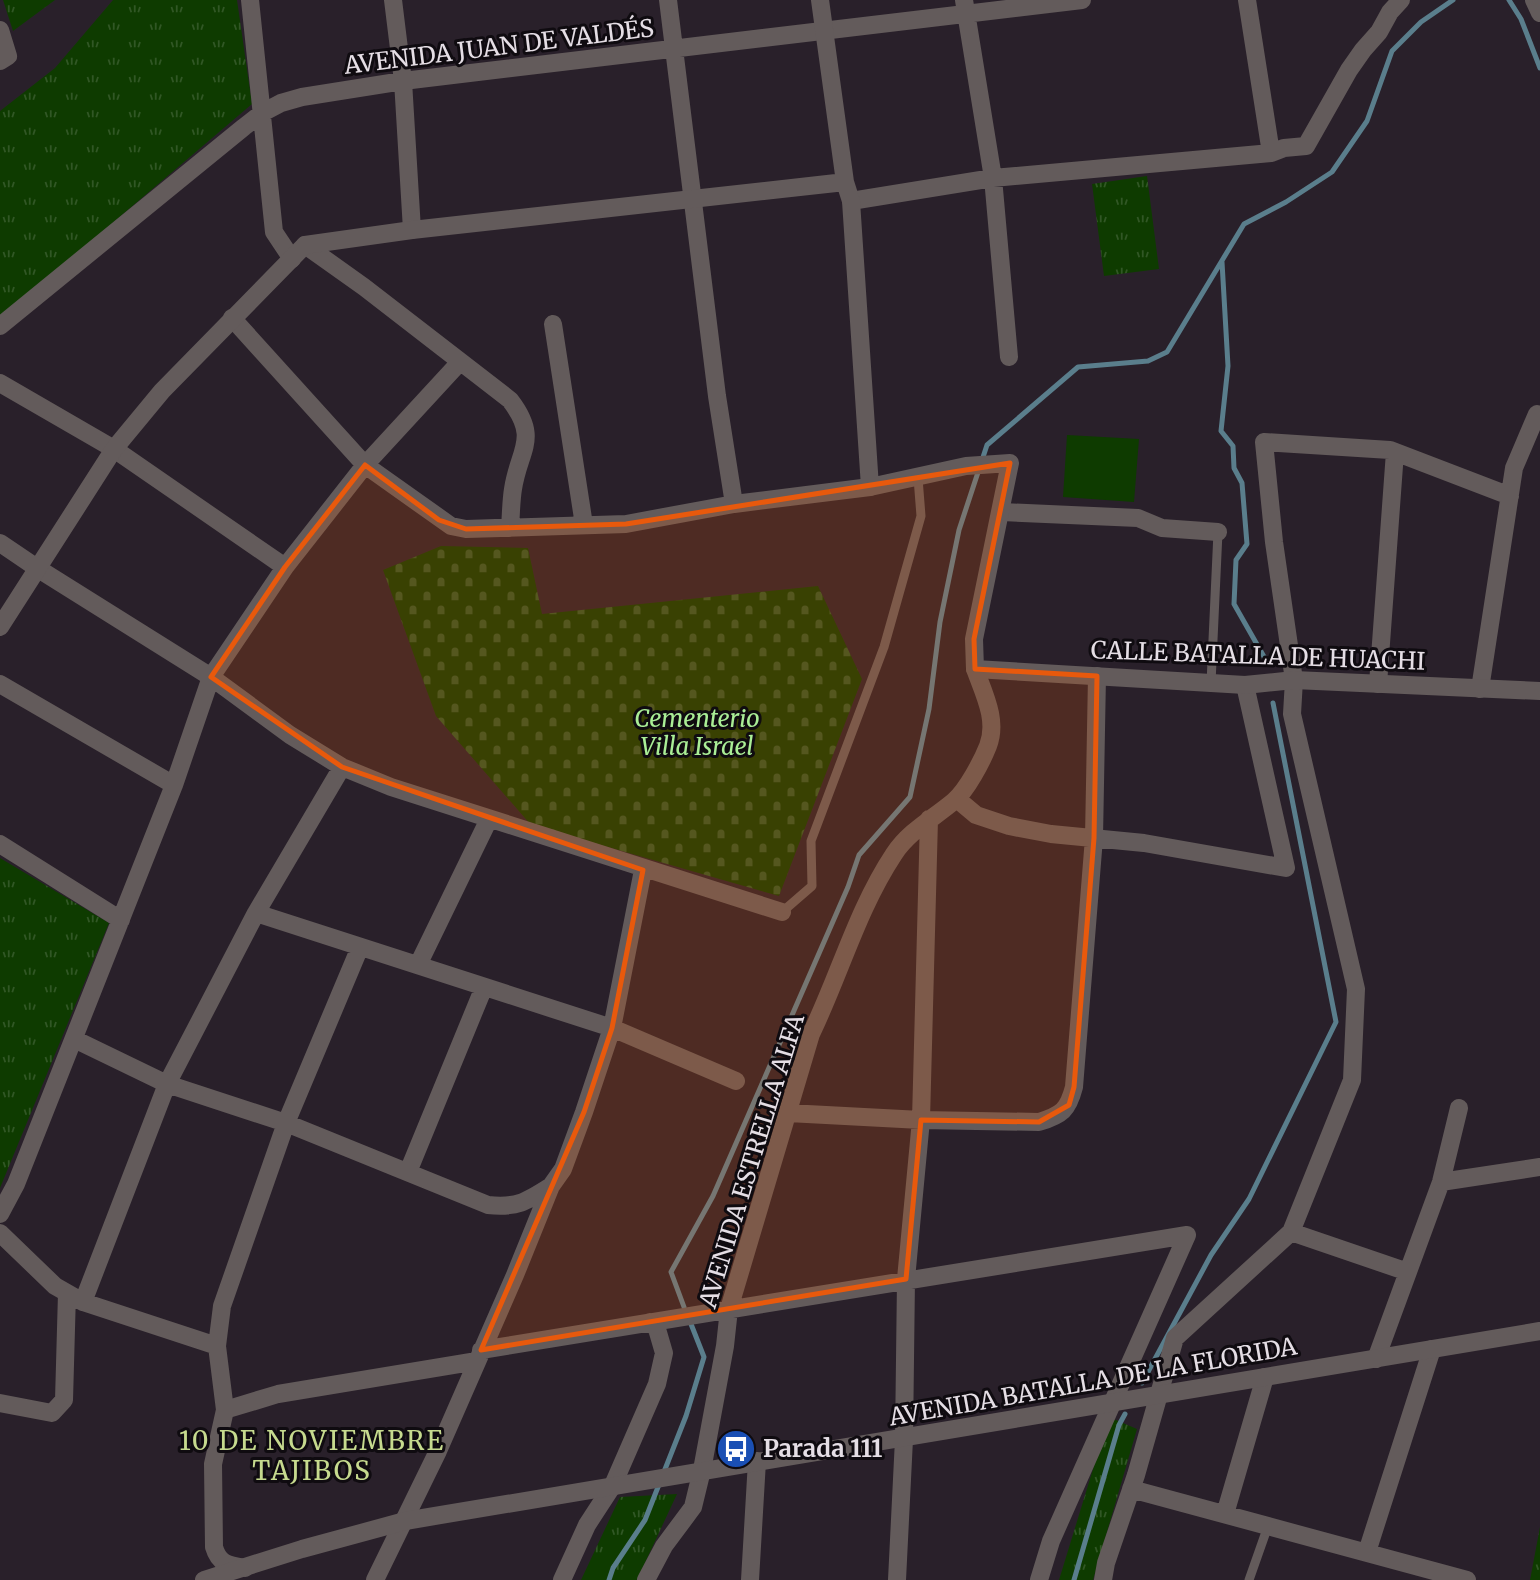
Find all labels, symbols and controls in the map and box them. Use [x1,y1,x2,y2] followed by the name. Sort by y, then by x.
[341,11,655,81] street label: AVENIDA JUAN DE VALDÉS
[1090,634,1426,677] street label: CALLE BATALLA DE HUACHI
[634,703,760,762] park label: Cementerio Villa Israel
[692,1009,811,1313] street label: AVENIDA ESTRELLA ALFA
[886,1330,1300,1433] street label: AVENIDA BATALLA DE LA FLORIDA
[179,1424,445,1487] district label: 10 DE NOVIEMBRE TAJIBOS
[715,1428,757,1470] bus stop icon: Parada 111
[763,1433,882,1464] place label: Parada 111

